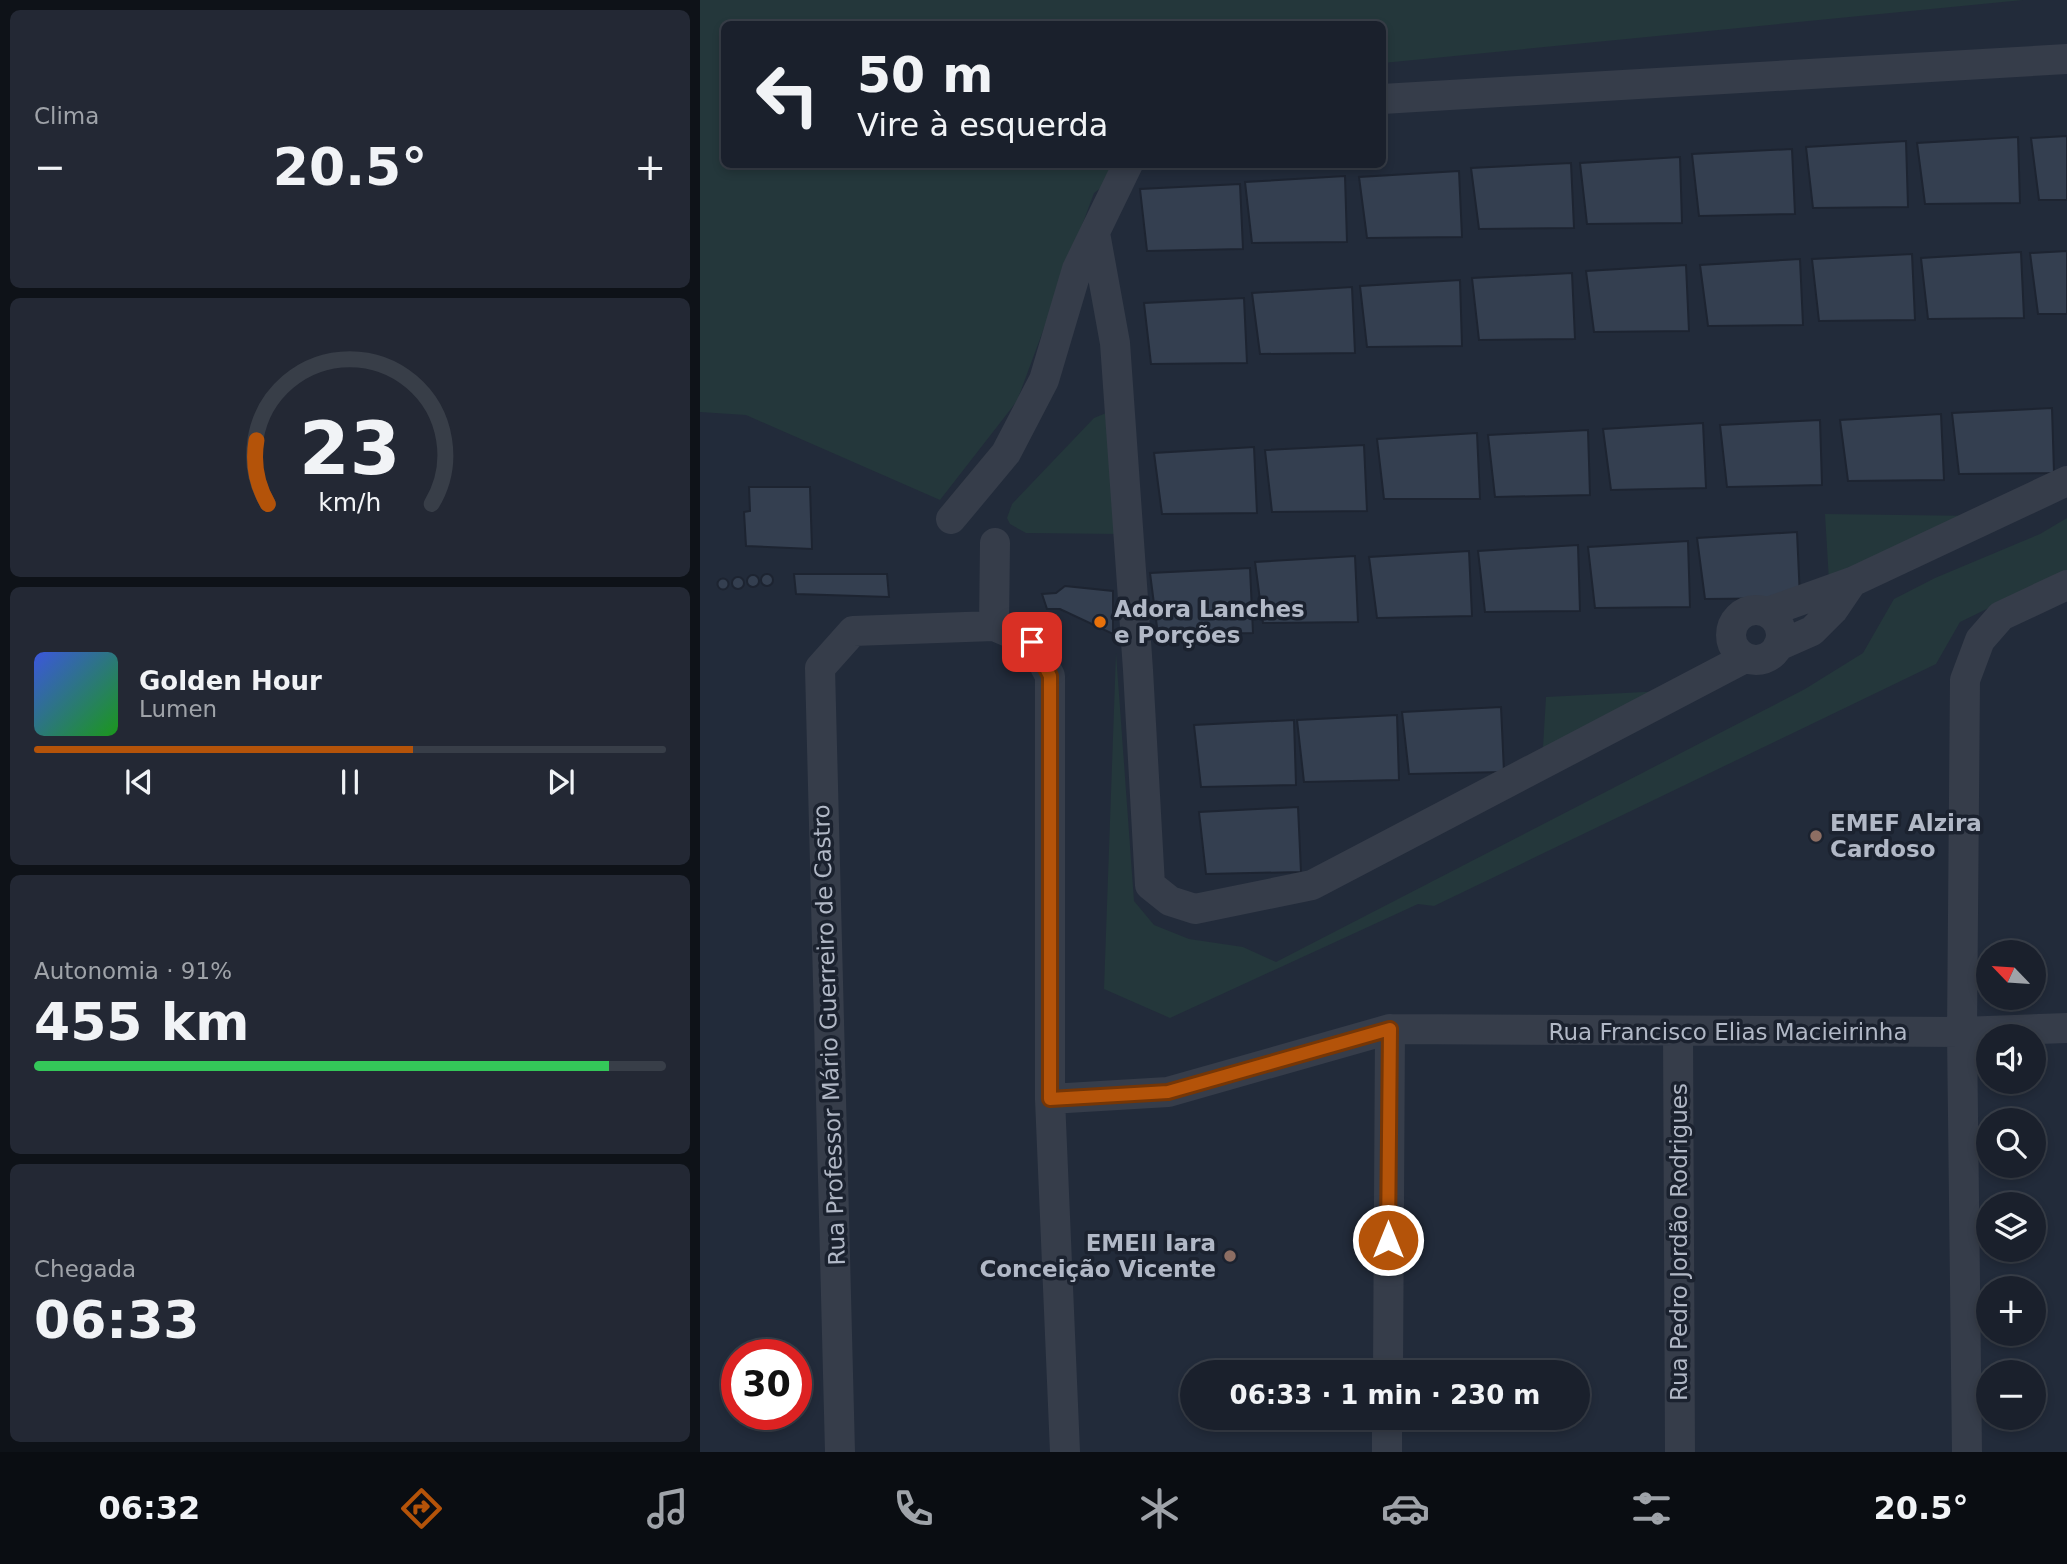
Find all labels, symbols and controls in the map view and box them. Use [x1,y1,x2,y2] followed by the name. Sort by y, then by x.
[857,47,993,104] text: 50 m
[742,49,833,140] icon: left
[34,103,99,129] text: Clima
[857,106,1108,144] text: Vire à esquerda
[273,137,427,197] text: 20.5°
[34,145,66,189] text: −
[634,145,666,189] text: +
[299,406,401,491] text: 23
[318,487,382,516] text: km/h
[1114,596,1305,648] place label: Adora Lanches e Porções
[1002,612,1062,672] pin
[1092,614,1108,630] marker: Adora Lanches e Porções
[1013,623,1051,661] icon: arrive
[139,666,322,696] text: Golden Hour
[139,696,217,722] text: Lumen
[120,763,158,801] icon: previous
[331,763,369,801] icon: pause
[542,763,580,801] icon: next
[808,804,850,1266] street label: Rua Professor Mário Guerreiro de Castro
[1830,810,1982,862] place label: EMEF Alzira Cardoso
[1808,828,1824,844] marker: EMEF Alzira Cardoso
[1976,940,2046,1010] north arrow
[1976,940,2046,1430] map controls
[34,958,232,984] text: Autonomia · 91%
[34,992,249,1052] text: 455 km
[1549,1019,1907,1045] street label: Rua Francisco Elias Macieirinha
[1976,1024,2046,1094] button: sound
[1666,1083,1692,1401] street label: Rua Pedro Jordão Rodrigues
[1976,1108,2046,1178] button: search
[1976,1192,2046,1262] button: layers
[1351,1203,1425,1277] position arrow
[979,1230,1216,1282] place label: EMEII Iara Conceição Vicente
[1222,1248,1238,1264] marker: EMEII Iara Conceição Vicente
[34,1256,136,1282] text: Chegada
[1976,1276,2046,1346] button: +
[34,1290,200,1350] text: 06:33
[721,1339,812,1430] speed limit sign: 30
[1976,1360,2046,1430] button: −
[1230,1380,1540,1410] text: 06:33 · 1 min · 230 m
[397,1484,446,1533] icon: directions
[643,1484,692,1533] icon: music
[889,1484,938,1533] icon: phone
[1135,1484,1184,1533] icon: climate
[1381,1484,1430,1533] icon: car
[1627,1484,1676,1533] icon: filters
[99,1489,200,1527] text: 06:32
[1873,1489,1968,1527] text: 20.5°

